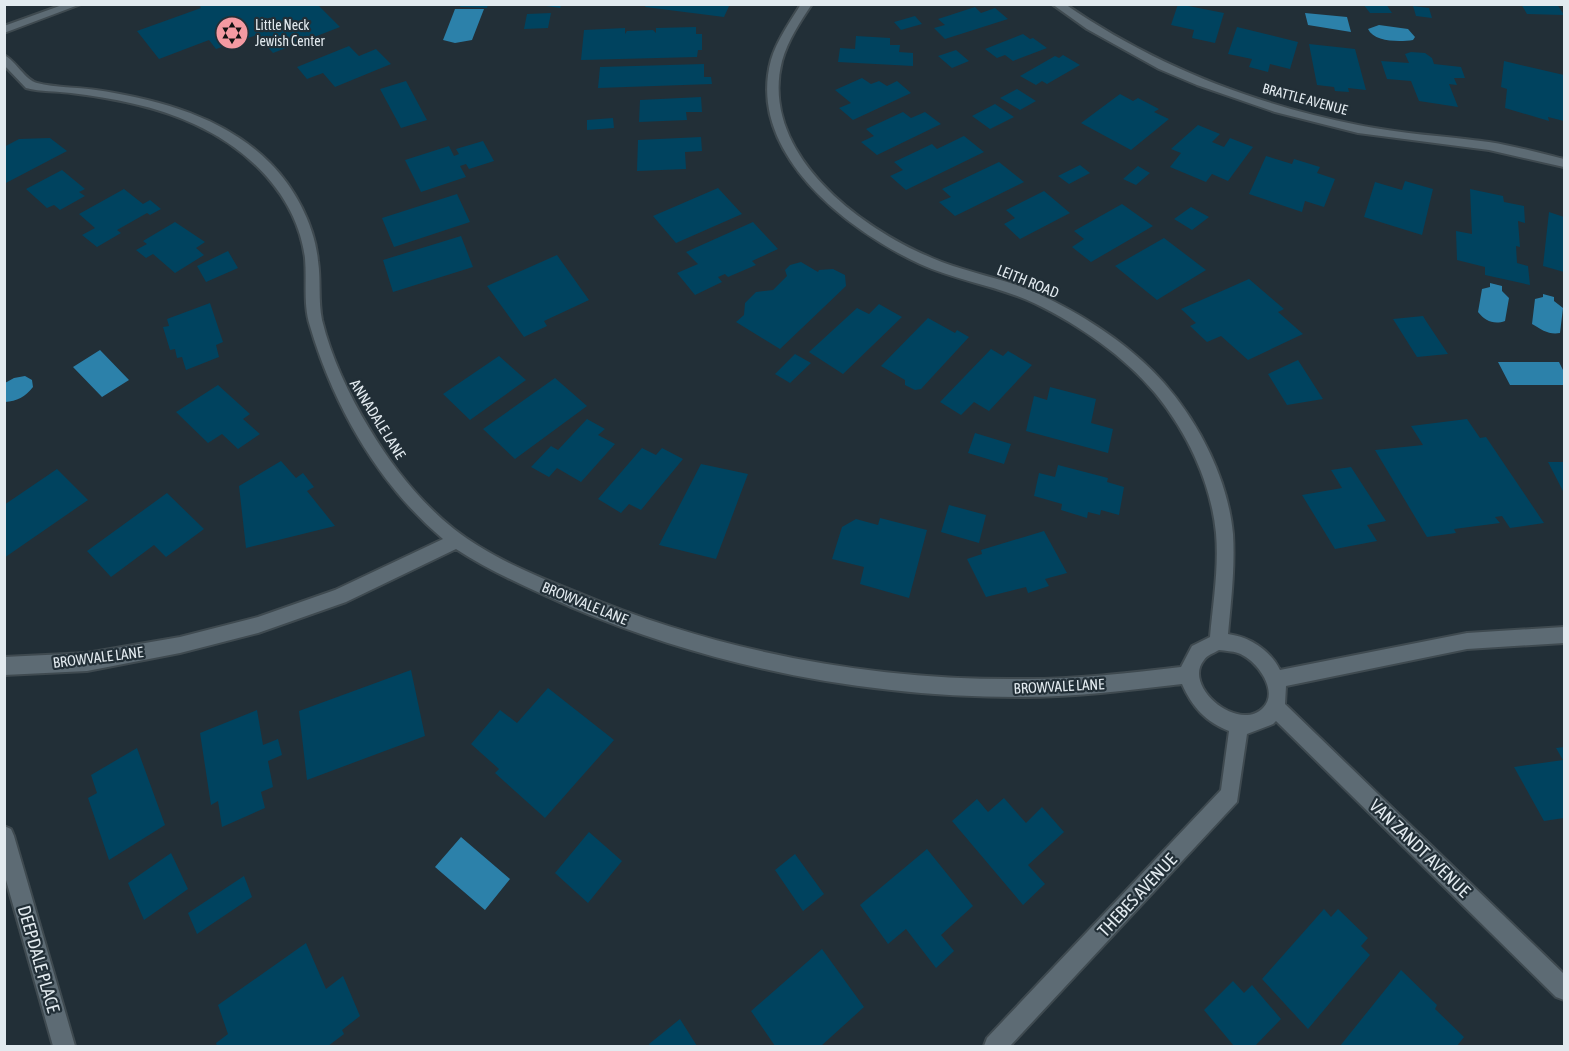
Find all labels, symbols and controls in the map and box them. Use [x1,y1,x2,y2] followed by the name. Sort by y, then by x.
[214,15,250,51] synagogue icon: Little Neck Jewish Center
[255,17,326,49] place label: Little Neck Jewish Center
[1261,80,1349,118] street label: BRATTLE AVENUE
[995,261,1061,301] street label: LEITH ROAD
[347,376,410,463] street label: ANNADALE LANE
[540,578,631,628] street label: BROWVALE LANE
[52,643,145,671] street label: BROWVALE LANE
[1013,675,1105,697] street label: BROWVALE LANE
[1365,795,1475,902] street label: VAN ZANDT AVENUE
[1093,849,1181,941] street label: THEBES AVENUE
[14,903,64,1015] street label: DEEPDALE PLACE

